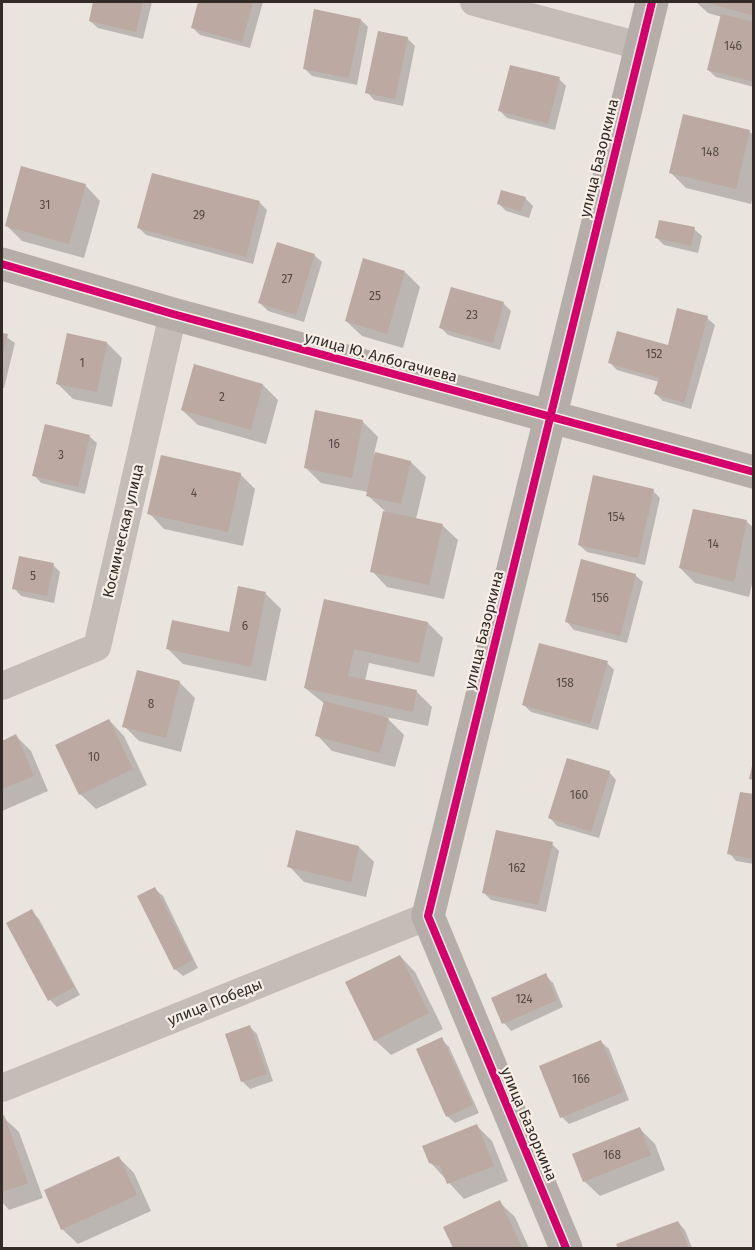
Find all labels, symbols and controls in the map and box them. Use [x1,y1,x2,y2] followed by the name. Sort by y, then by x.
[724,39,742,53] house number: 146
[576,97,622,219] street label: улица Базоркина
[701,145,719,159] house number: 148
[40,198,50,212] house number: 31
[193,208,205,222] house number: 29
[281,272,293,286] house number: 27
[369,289,381,303] house number: 25
[466,308,478,322] house number: 23
[303,328,459,386] street label: улица Ю. Албогачиева
[645,347,663,361] house number: 152
[79,356,85,370] house number: 1
[219,390,225,404] house number: 2
[328,437,340,451] house number: 16
[58,448,64,462] house number: 3
[99,462,147,600] street label: Космическая улица
[191,486,198,500] house number: 4
[607,510,625,524] house number: 154
[707,537,719,551] house number: 14
[30,569,36,583] house number: 5
[461,569,507,691] street label: улица Базоркина
[591,591,609,605] house number: 156
[242,619,248,633] house number: 6
[556,676,574,690] house number: 158
[148,697,155,711] house number: 8
[88,750,100,764] house number: 10
[570,788,588,802] house number: 160
[508,861,526,875] house number: 162
[165,975,265,1029] street label: улица Победы
[515,992,533,1006] house number: 124
[497,1065,561,1183] street label: улица Базоркина
[572,1072,590,1086] house number: 166
[603,1148,621,1162] house number: 168

